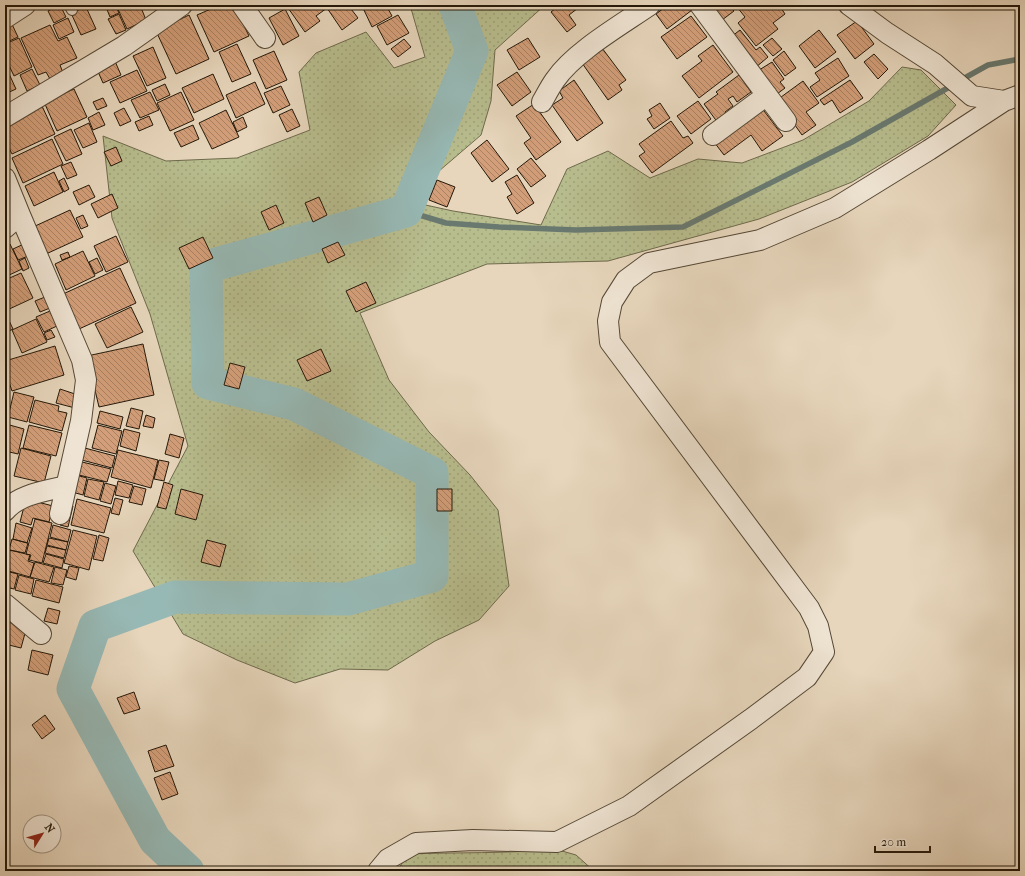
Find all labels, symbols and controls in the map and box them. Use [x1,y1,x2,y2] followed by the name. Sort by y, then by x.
[22,814,62,854] north arrow
[42,821,58,836] text: N
[875,828,930,854] scale bar
[881,835,906,849] text: 20 m

